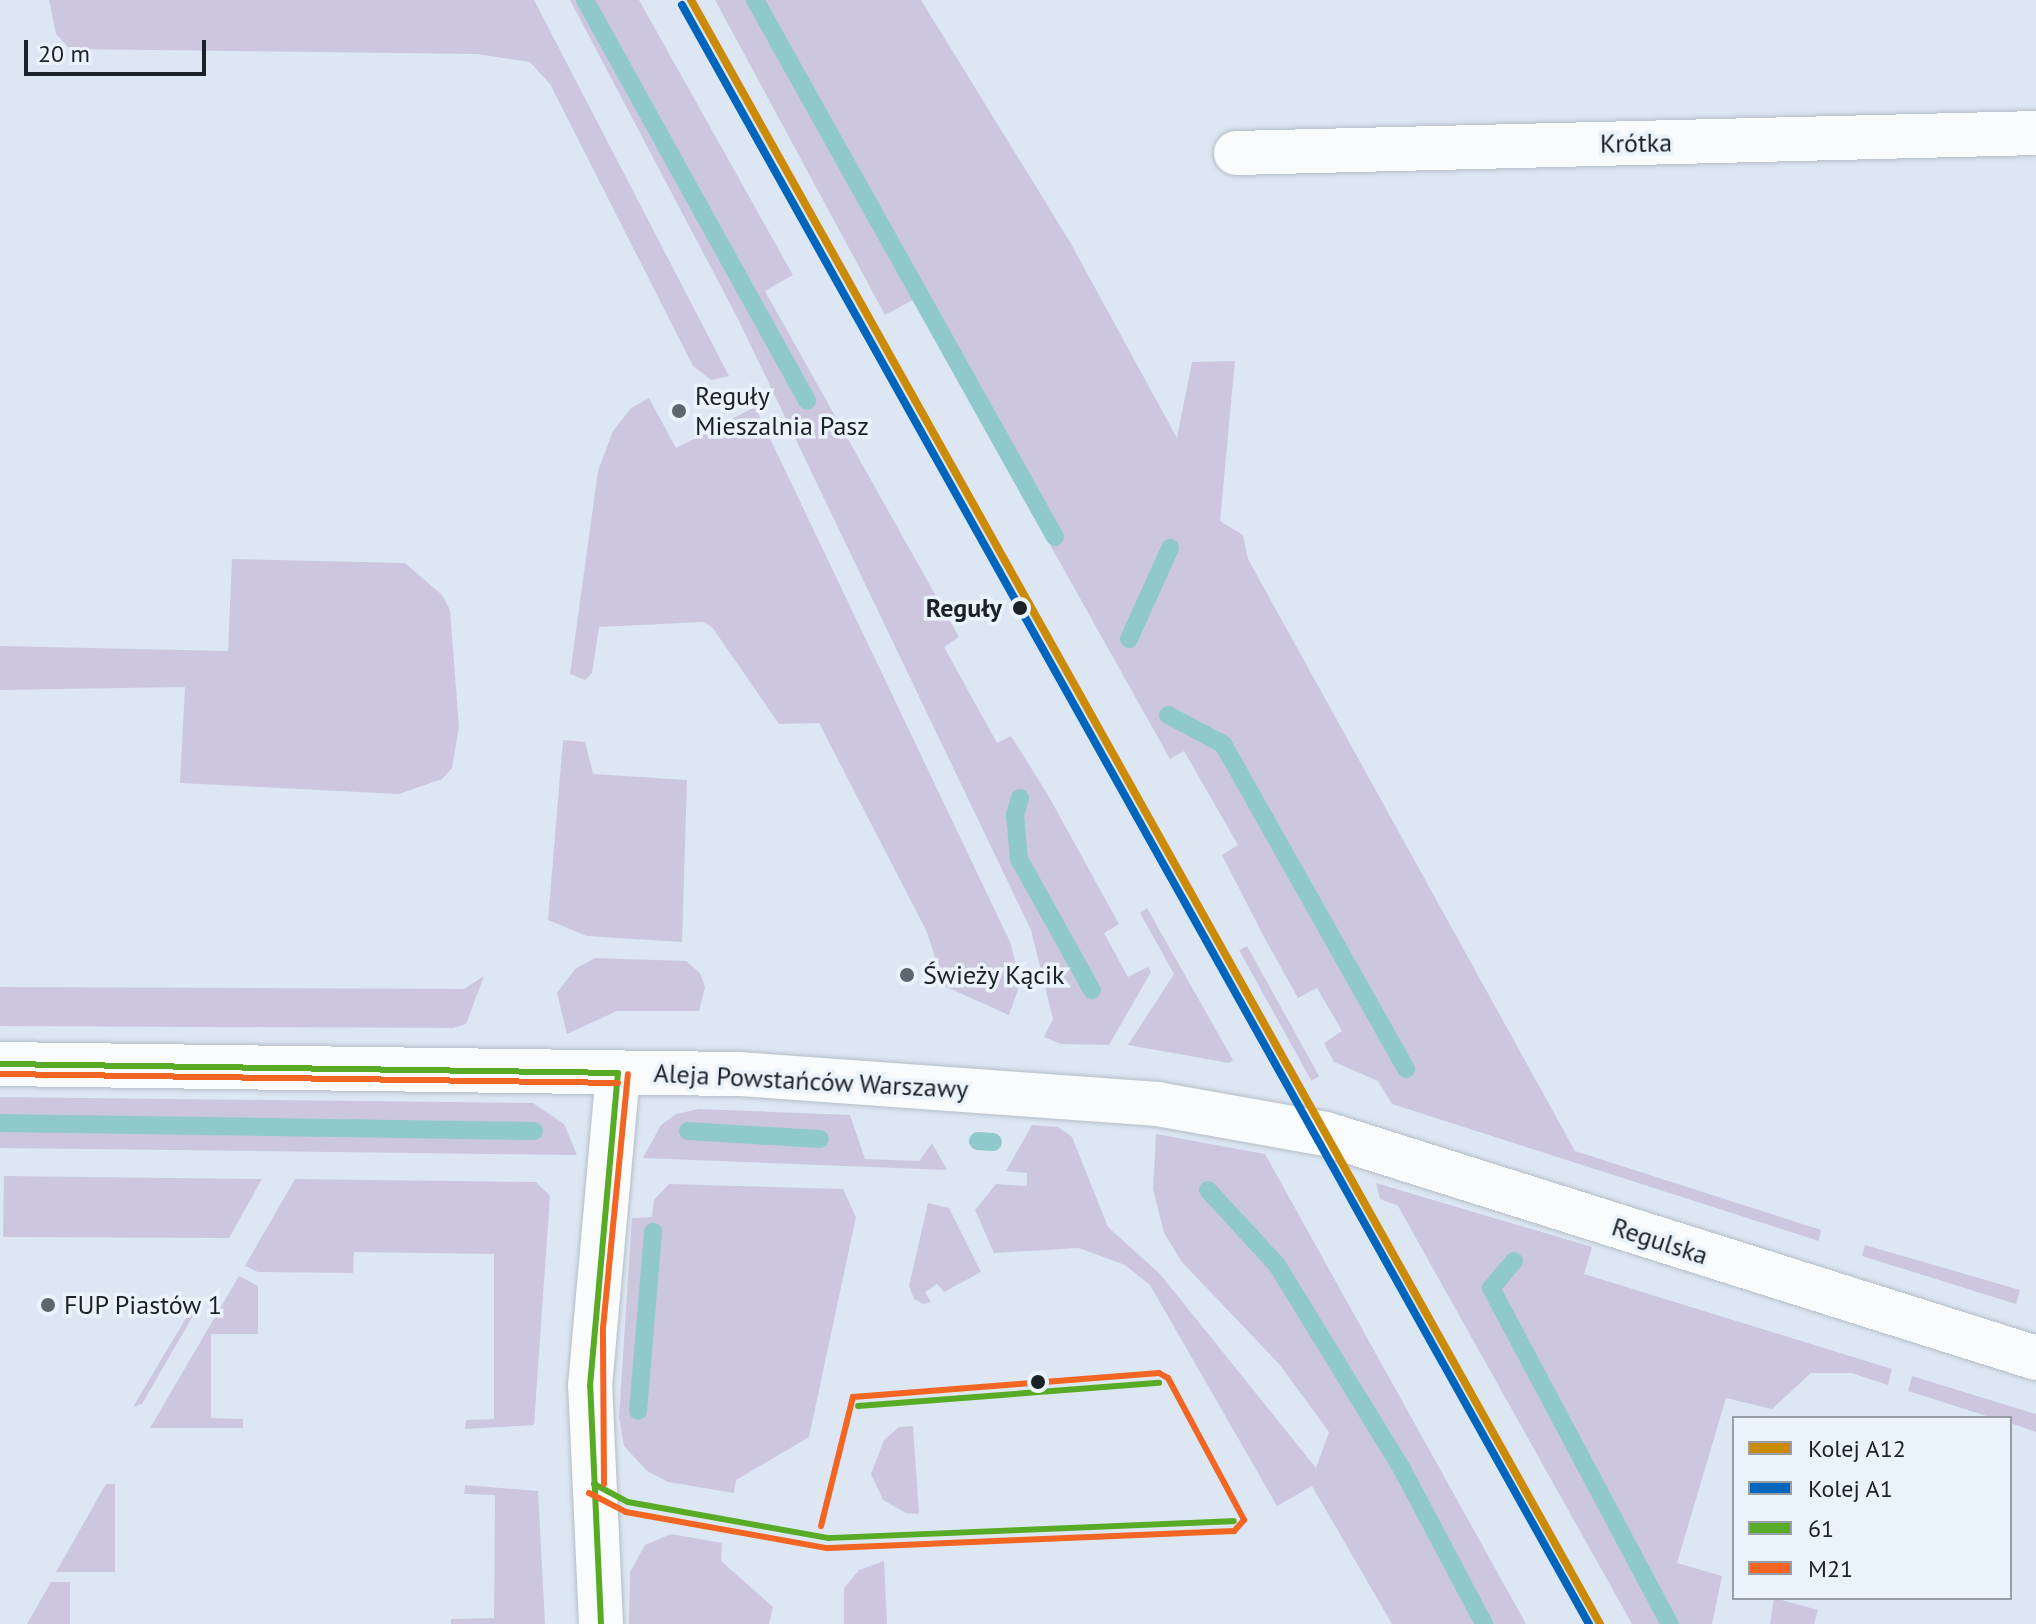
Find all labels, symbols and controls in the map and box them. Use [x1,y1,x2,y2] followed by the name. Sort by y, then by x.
[28,24,210,74] scale bar
[38,38,90,69] text: 20 m
[1600,127,1672,159] street label: Krótka
[695,380,869,442] place label: Reguły Mieszalnia Pasz
[670,402,688,420] marker: Reguły Mieszalnia Pasz
[926,592,1002,624] place label: Reguły
[1009,597,1031,619] marker: Reguły
[923,959,1065,991] place label: Świeży Kącik
[898,966,916,984] marker: Świeży Kącik
[652,1057,970,1105] street label: Aleja Powstańców Warszawy
[1608,1211,1712,1271] street label: Regulska
[64,1289,224,1321] place label: FUP Piastów 1
[39,1296,57,1314] marker: FUP Piastów 1
[1030,1374,1046,1390] unlabelled marker
[1732,1416,2012,1600] legend
[1808,1433,1906,1464] text: Kolej A12
[1808,1473,1893,1504] text: Kolej A1
[1808,1513,1834,1544] text: 61
[1808,1553,1853,1584] text: M21

